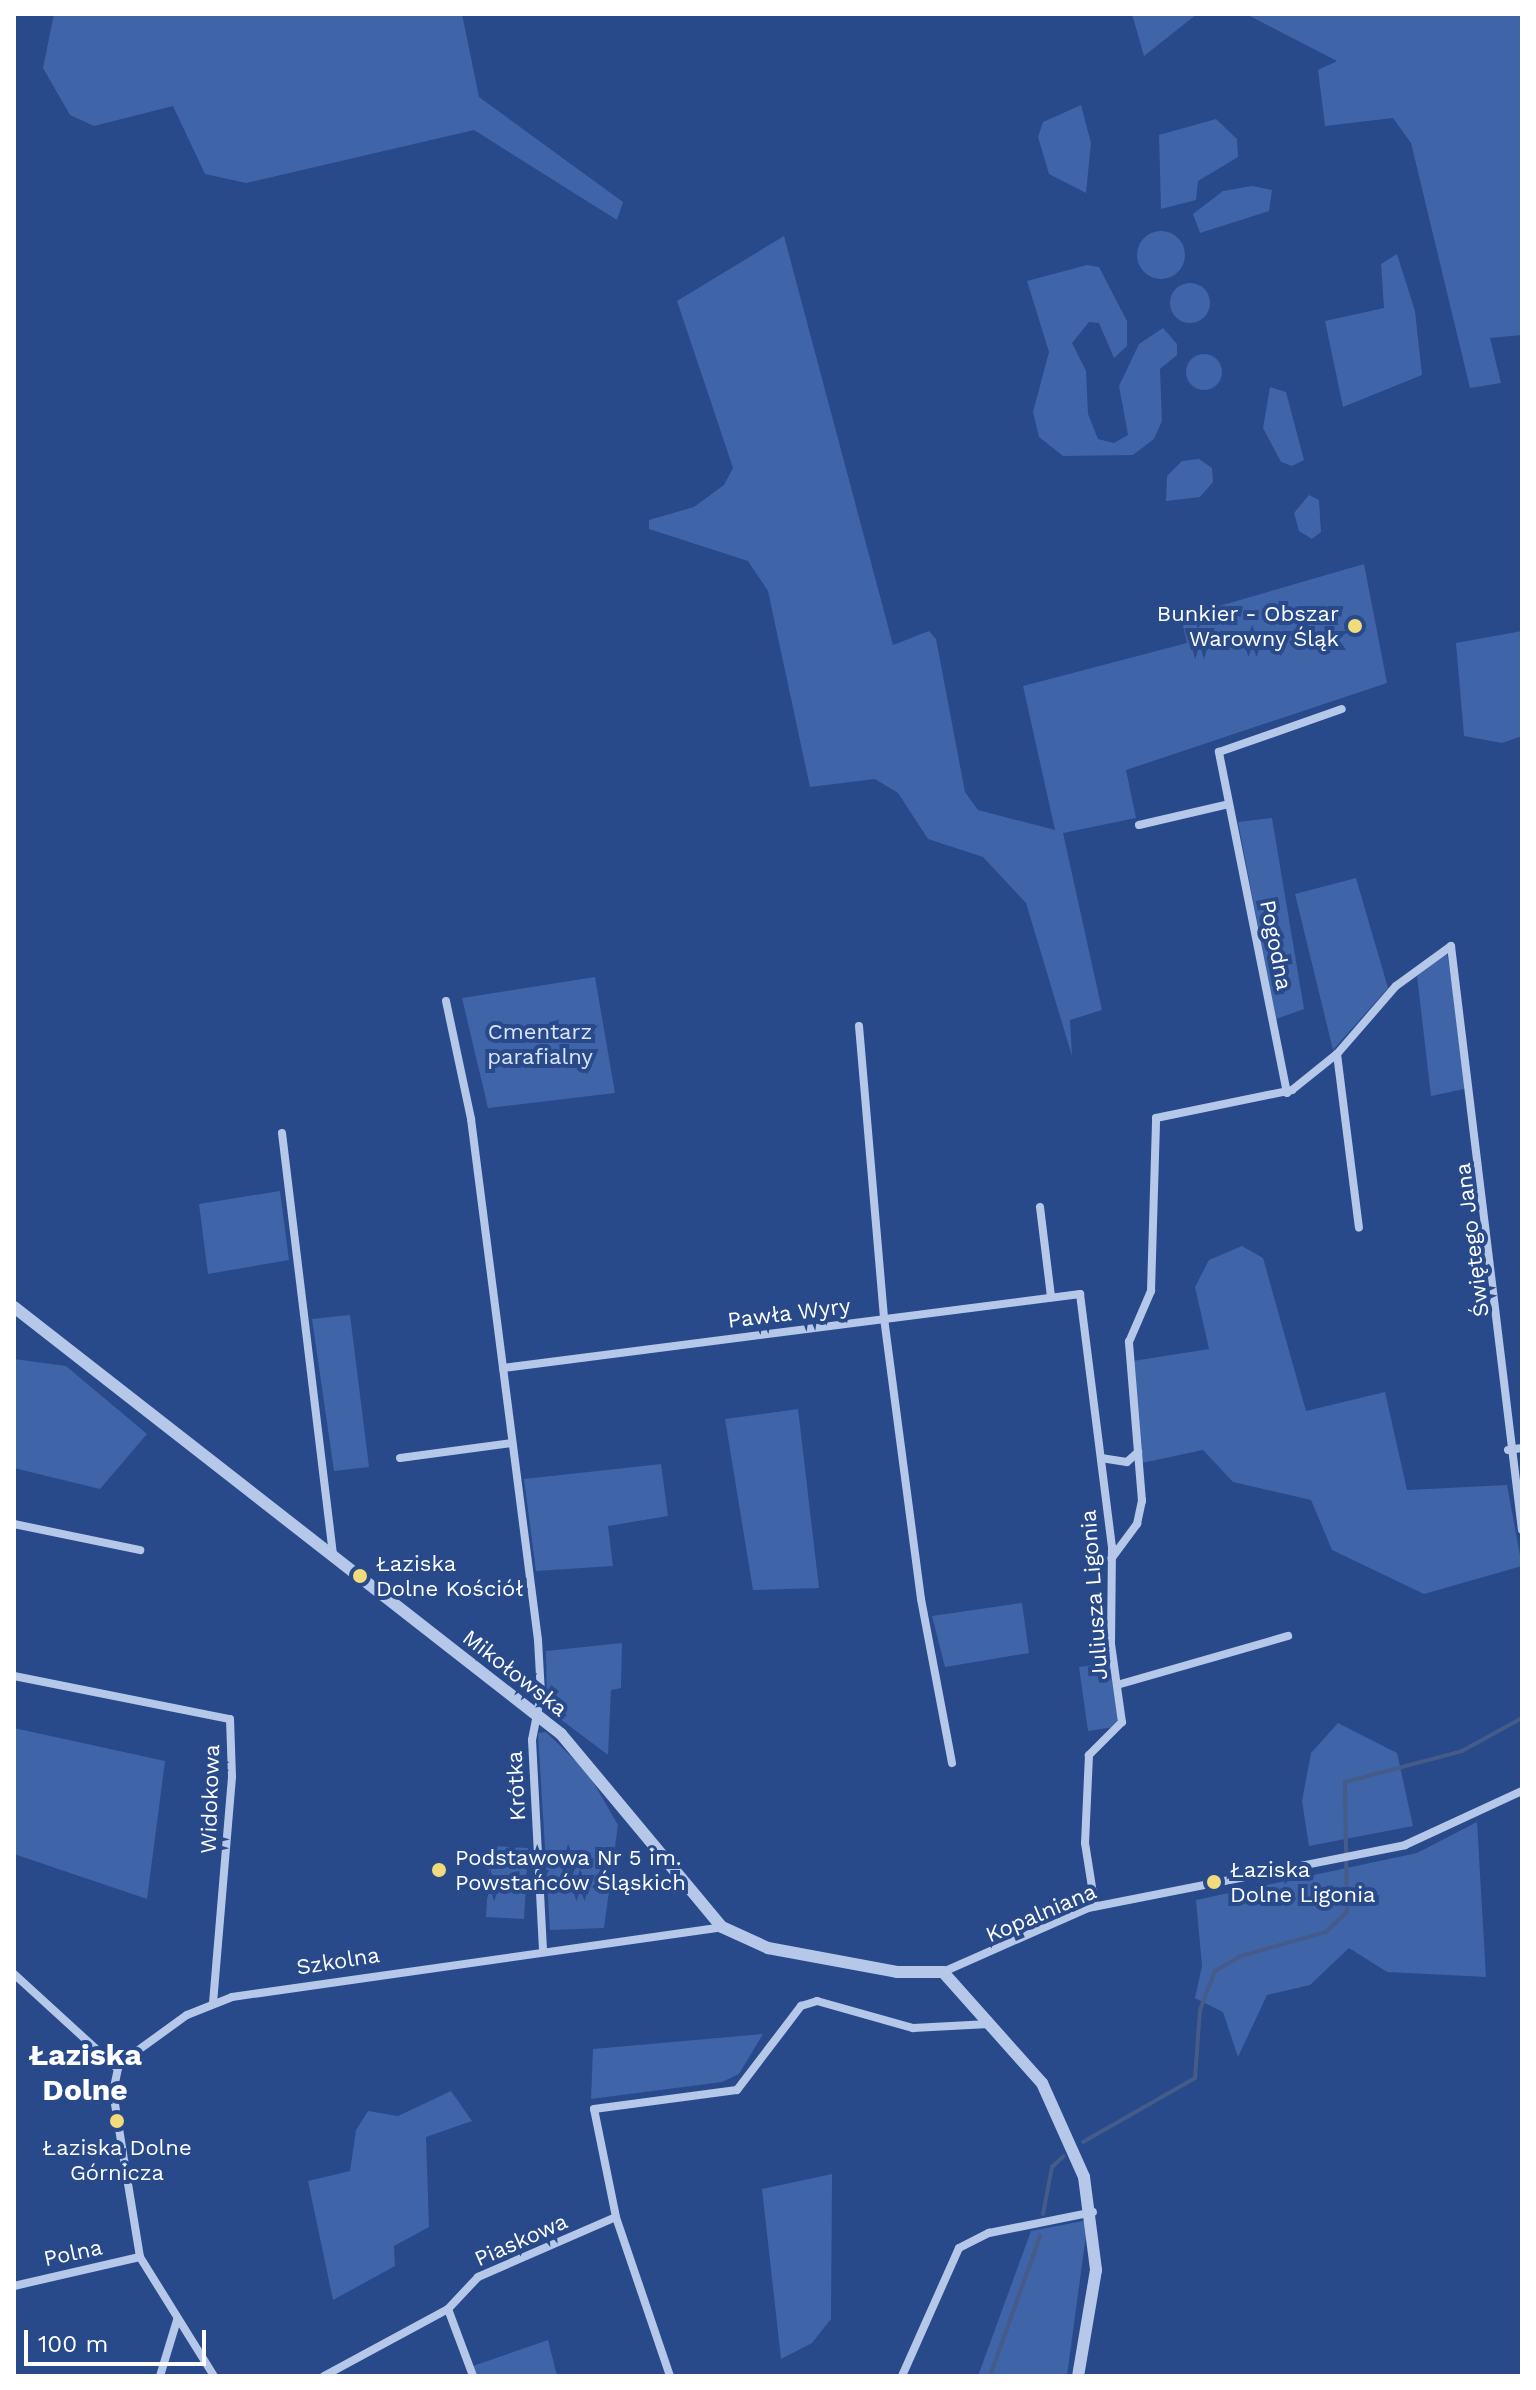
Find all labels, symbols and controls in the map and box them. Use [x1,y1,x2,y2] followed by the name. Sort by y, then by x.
[1156,600,1339,652] place label: Bunkier - Obszar Warowny Śląk
[1346,617,1364,635] marker: Bunkier - Obszar Warowny Śląk
[1254,898,1298,992] street label: Pogodna
[487,1018,593,1070] park label: Cmentarz parafialny
[1449,1161,1495,1319] street label: Świętego Jana
[725,1292,853,1334] street label: Pawła Wyry
[1075,1509,1113,1681] street label: Juliusza Ligonia
[376,1550,523,1602] place label: Łaziska Dolne Kościół
[351,1567,369,1585] marker: Łaziska Dolne Kościół
[457,1624,573,1722] street label: Mikołowska
[195,1744,225,1854] street label: Widokowa
[501,1750,531,1822] street label: Krótka
[455,1844,686,1896] place label: Podstawowa Nr 5 im. Powstańców Śląskich
[1230,1856,1375,1908] place label: Łaziska Dolne Ligonia
[430,1861,448,1879] marker: Podstawowa Nr 5 im. Powstańców Śląskich
[1205,1873,1223,1891] marker: Łaziska Dolne Ligonia
[982,1878,1100,1948] street label: Kopalniana
[295,1941,381,1981] street label: Szkolna
[28,2037,142,2108] district label: Łaziska Dolne
[108,2112,126,2130] marker: Łaziska Dolne Górnicza
[42,2134,192,2186] place label: Łaziska Dolne Górnicza
[470,2208,572,2272] street label: Piaskowa
[41,2234,105,2272] street label: Polna
[28,2314,210,2364] scale bar
[38,2330,108,2358] text: 100 m

